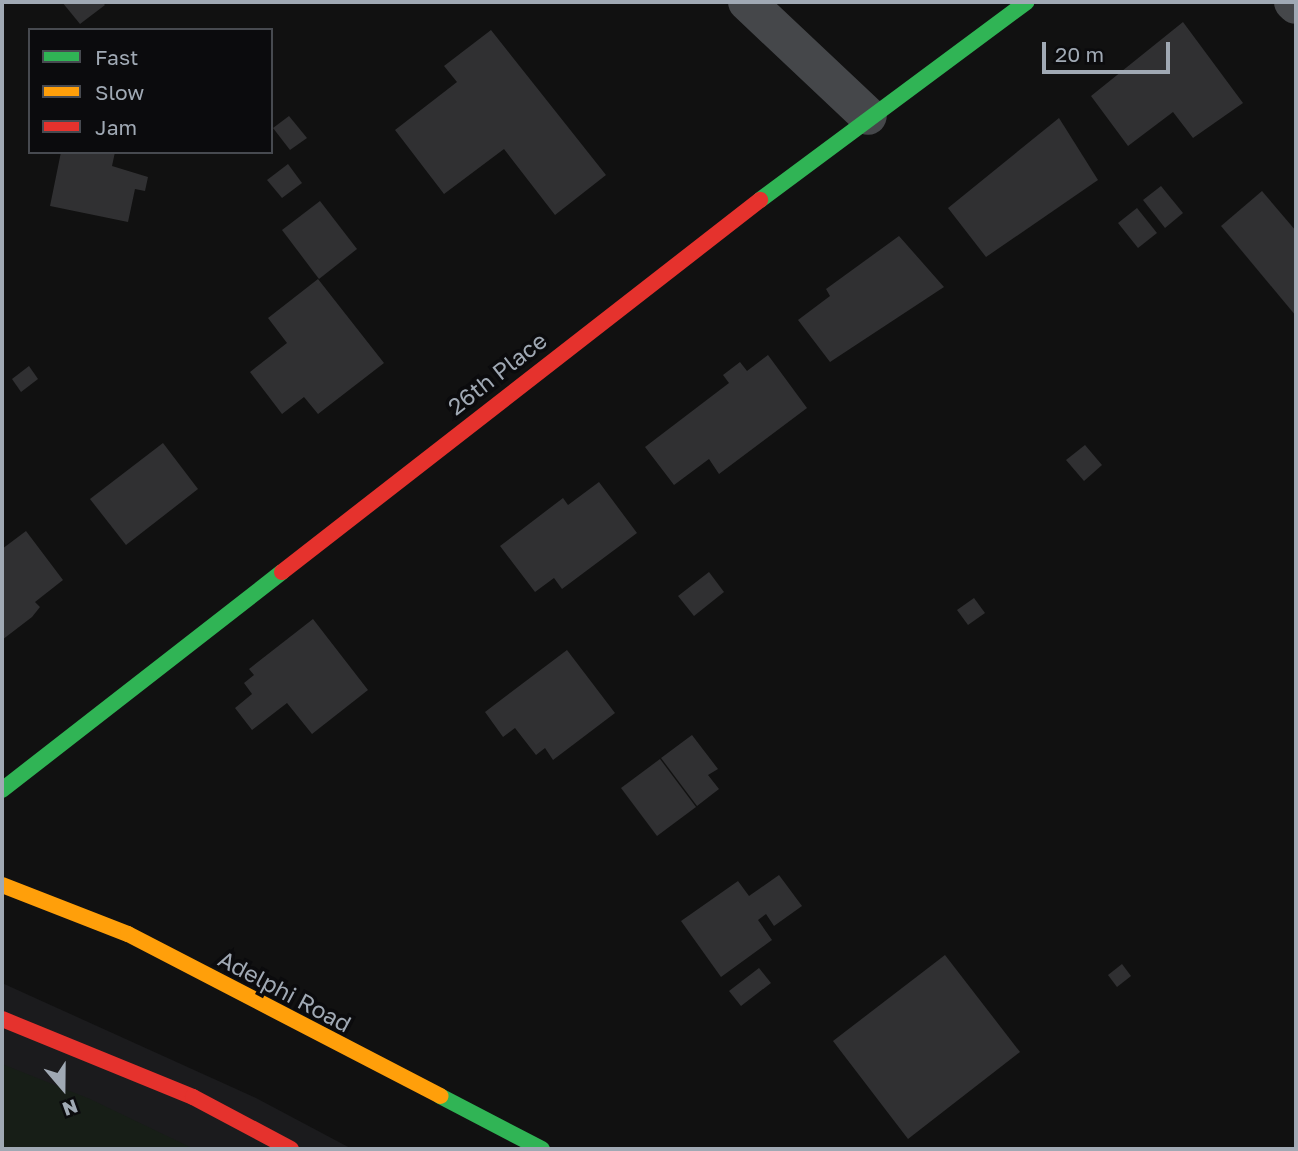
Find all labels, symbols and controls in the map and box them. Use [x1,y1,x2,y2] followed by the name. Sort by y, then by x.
[28,28,273,154] legend
[1046,28,1174,72] scale bar
[1055,41,1104,67] text: 20 m
[95,44,138,70] text: Fast
[95,79,144,105] text: Slow
[95,114,137,140] text: Jam
[442,326,552,420] street label: 26th Place
[214,944,356,1038] street label: Adelphi Road
[28,1053,98,1123] north arrow
[60,1095,81,1121] text: N

